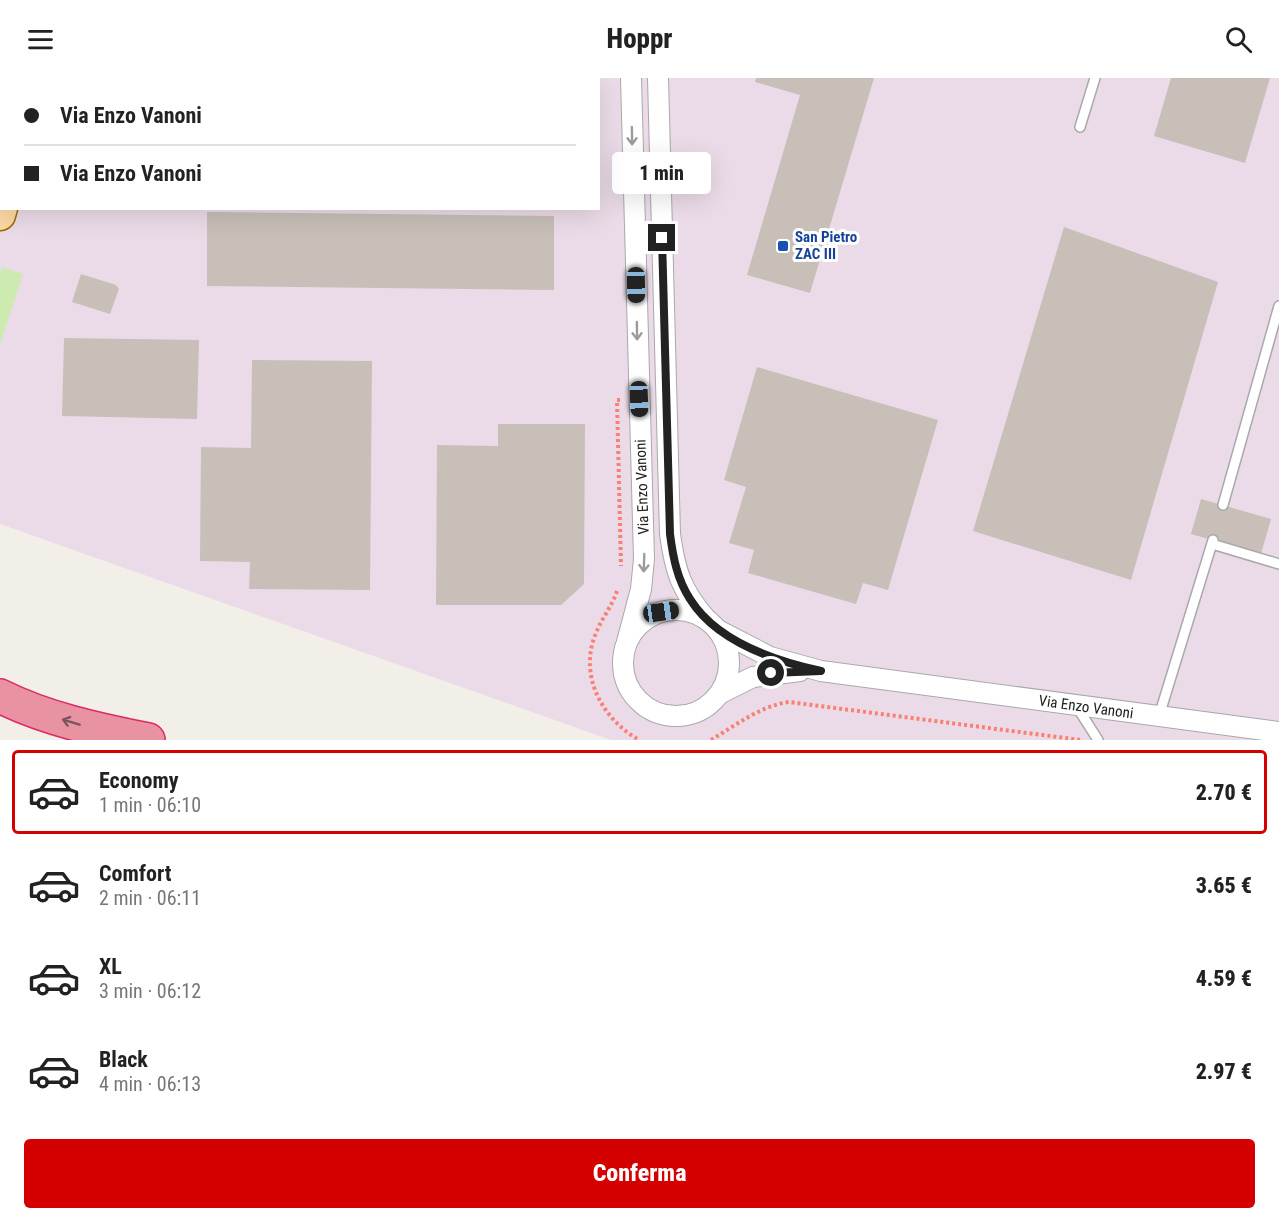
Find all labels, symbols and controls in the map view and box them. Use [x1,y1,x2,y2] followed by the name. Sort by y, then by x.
[24,23,57,56] icon: menu
[607,23,672,55] text: Hoppr
[1222,23,1255,56] icon: search
[60,103,202,128] text: Via Enzo Vanoni
[627,126,638,146] one-way arrow
[612,151,712,193] callout: 1 min
[60,161,202,186] text: Via Enzo Vanoni
[639,161,684,185] text: 1 min
[648,224,675,251] route end
[795,228,857,263] place label: San Pietro ZAC III
[776,239,790,253] marker: San Pietro ZAC III
[627,267,645,303] car
[631,321,643,341] one-way arrow
[629,381,649,417] car
[631,439,653,535] street label: Via Enzo Vanoni
[638,552,649,572] one-way arrow
[642,601,680,623] car
[757,659,784,686] route start
[1038,691,1134,723] street label: Via Enzo Vanoni
[62,716,81,727] one-way arrow
[27,765,81,819] icon: car
[99,768,179,793] text: Economy
[1196,780,1252,805] text: 2.70 €
[99,793,201,817] text: 1 min · 06:10
[27,858,81,912] icon: car
[99,861,172,886] text: Comfort
[1196,873,1252,898] text: 3.65 €
[99,886,201,910] text: 2 min · 06:11
[27,951,81,1005] icon: car
[99,954,122,979] text: XL
[1196,966,1252,991] text: 4.59 €
[99,979,201,1003] text: 3 min · 06:12
[27,1044,81,1098] icon: car
[99,1047,148,1072] text: Black
[1196,1059,1252,1084] text: 2.97 €
[99,1072,201,1096] text: 4 min · 06:13
[24,1139,1255,1208] button: Conferma

